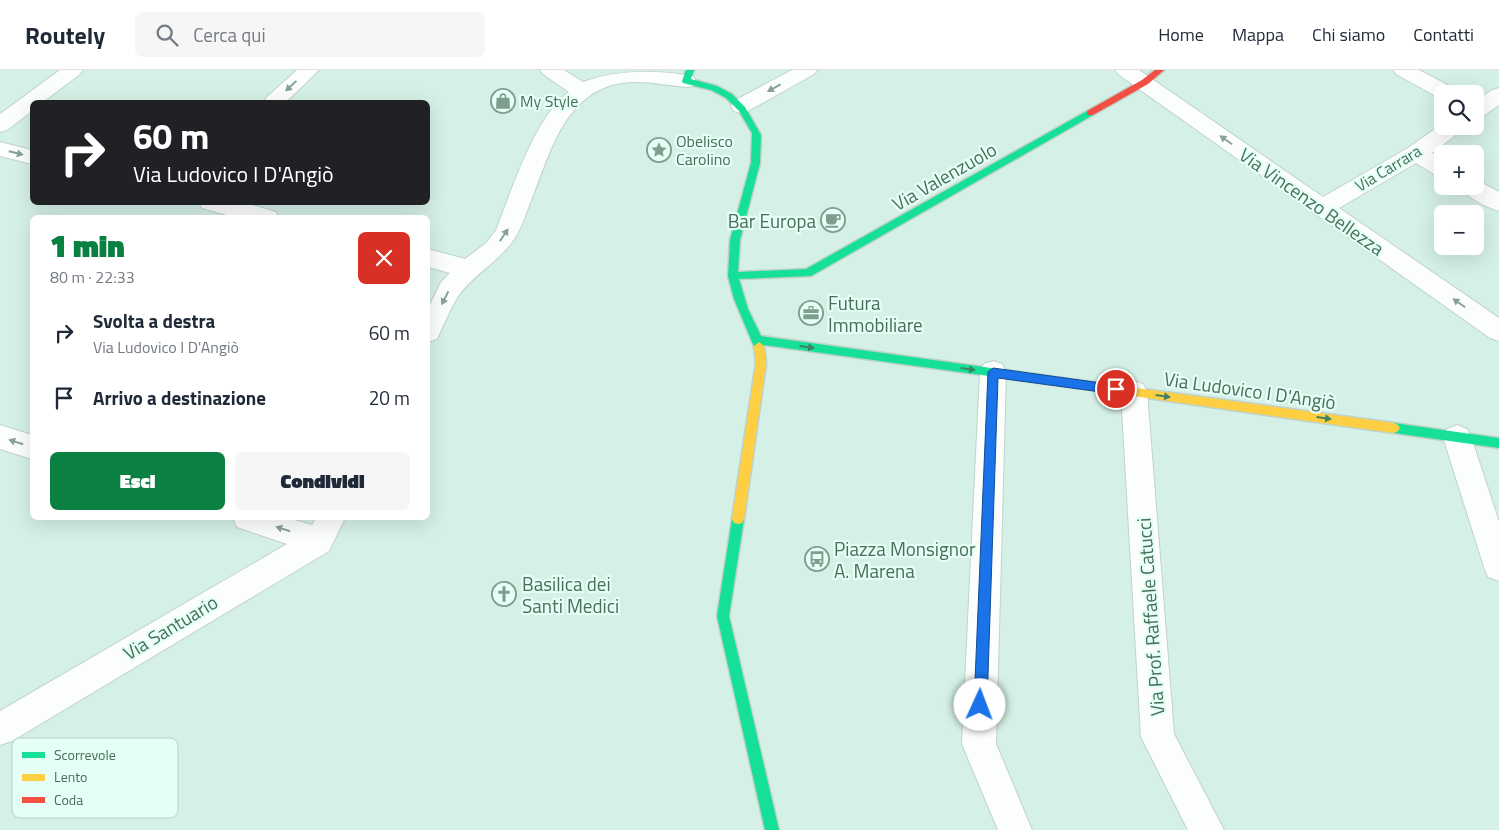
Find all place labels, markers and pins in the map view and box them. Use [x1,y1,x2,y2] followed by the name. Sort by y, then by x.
[490,88,516,114] shop icon: My Style
[520,89,578,113] place label: My Style
[676,129,733,171] place label: Obelisco Carolino
[646,137,672,163] place icon: Obelisco Carolino
[728,206,816,235] place label: Bar Europa
[820,207,846,233] cafe icon: Bar Europa
[828,288,923,339] place label: Futura Immobiliare
[798,300,824,326] office icon: Futura Immobiliare
[1095,368,1137,410] pin
[834,534,976,585] place label: Piazza Monsignor A. Marena
[804,546,830,572] bus stop icon: Piazza Monsignor A. Marena
[522,569,619,620] place label: Basilica dei Santi Medici
[491,581,517,607] church icon: Basilica dei Santi Medici

